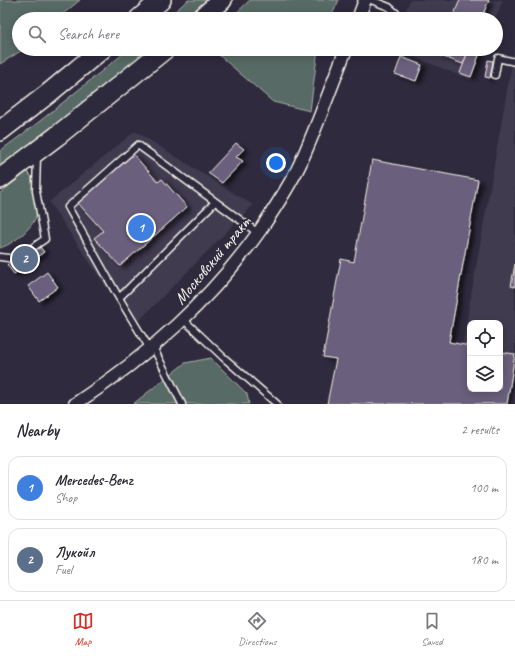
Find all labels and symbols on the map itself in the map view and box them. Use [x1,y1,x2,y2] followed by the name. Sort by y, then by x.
[266,153,286,173] your location
[169,211,256,309] street label: Московский тракт
[128,213,154,243] pin: 1
[12,244,38,274] pin: 2

